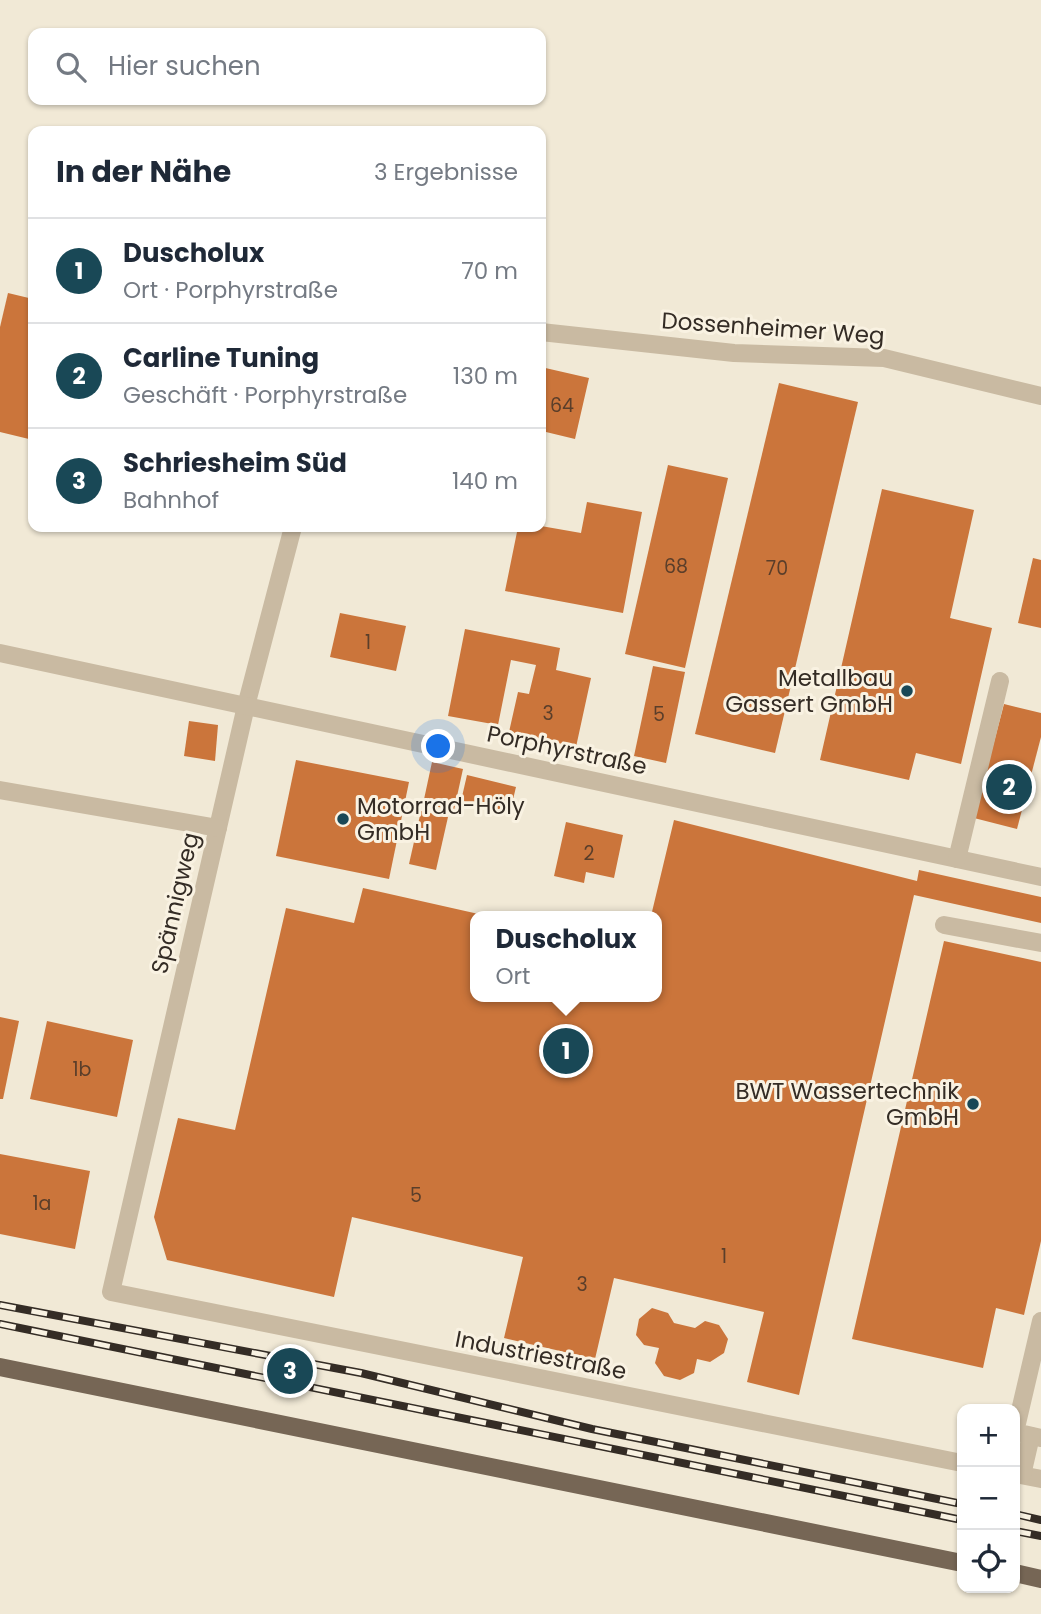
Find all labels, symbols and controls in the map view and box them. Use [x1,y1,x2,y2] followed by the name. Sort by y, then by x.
[28,28,546,105] search box
[52,48,90,86] icon: search
[108,48,261,84] text: Hier suchen
[56,150,231,193] text: In der Nähe
[374,156,518,188] text: 3 Ergebnisse
[123,235,264,271] text: Duscholux
[75,255,83,287] text: 1
[461,255,518,287] text: 70 m
[123,274,338,306] text: Ort · Porphyrstraße
[660,304,886,352] street label: Dossenheimer Weg
[123,340,319,376] text: Carline Tuning
[72,360,86,392] text: 2
[453,360,518,392] text: 130 m
[123,379,407,411] text: Geschäft · Porphyrstraße
[550,392,574,419] house number: 64
[123,445,347,481] text: Schriesheim Süd
[72,465,86,497] text: 3
[452,465,518,497] text: 140 m
[123,484,219,516] text: Bahnhof
[664,553,688,580] house number: 68
[766,555,788,582] house number: 70
[365,629,371,656] house number: 1
[725,662,893,720] place label: Metallbau Gassert GmbH
[899,683,915,699] marker: Metallbau Gassert GmbH
[542,700,554,727] house number: 3
[653,701,665,728] house number: 5
[484,717,650,783] street label: Porphyrstraße
[421,729,455,763] your location
[986,761,1032,813] pin: 2
[357,790,525,848] place label: Motorrad-Höly GmbH
[335,811,351,827] marker: Motorrad-Höly GmbH
[143,829,207,977] street label: Spännigweg
[584,840,595,867] house number: 2
[470,911,662,1002] popup
[495,921,637,957] text: Duscholux
[495,960,530,992] text: Ort
[543,1025,589,1077] pin: 1
[73,1056,92,1083] house number: 1b
[735,1075,959,1133] place label: BWT Wassertechnik GmbH
[965,1096,981,1112] marker: BWT Wassertechnik GmbH
[410,1182,422,1209] house number: 5
[33,1190,51,1217] house number: 1a
[721,1243,727,1270] house number: 1
[576,1271,588,1298] house number: 3
[453,1323,629,1387] street label: Industriestraße
[267,1345,313,1397] pin: 3
[957,1404,1020,1593] map controls
[957,1404,1020,1467] button: +
[957,1467,1020,1530] button: −
[957,1530,1020,1593] button: locate

